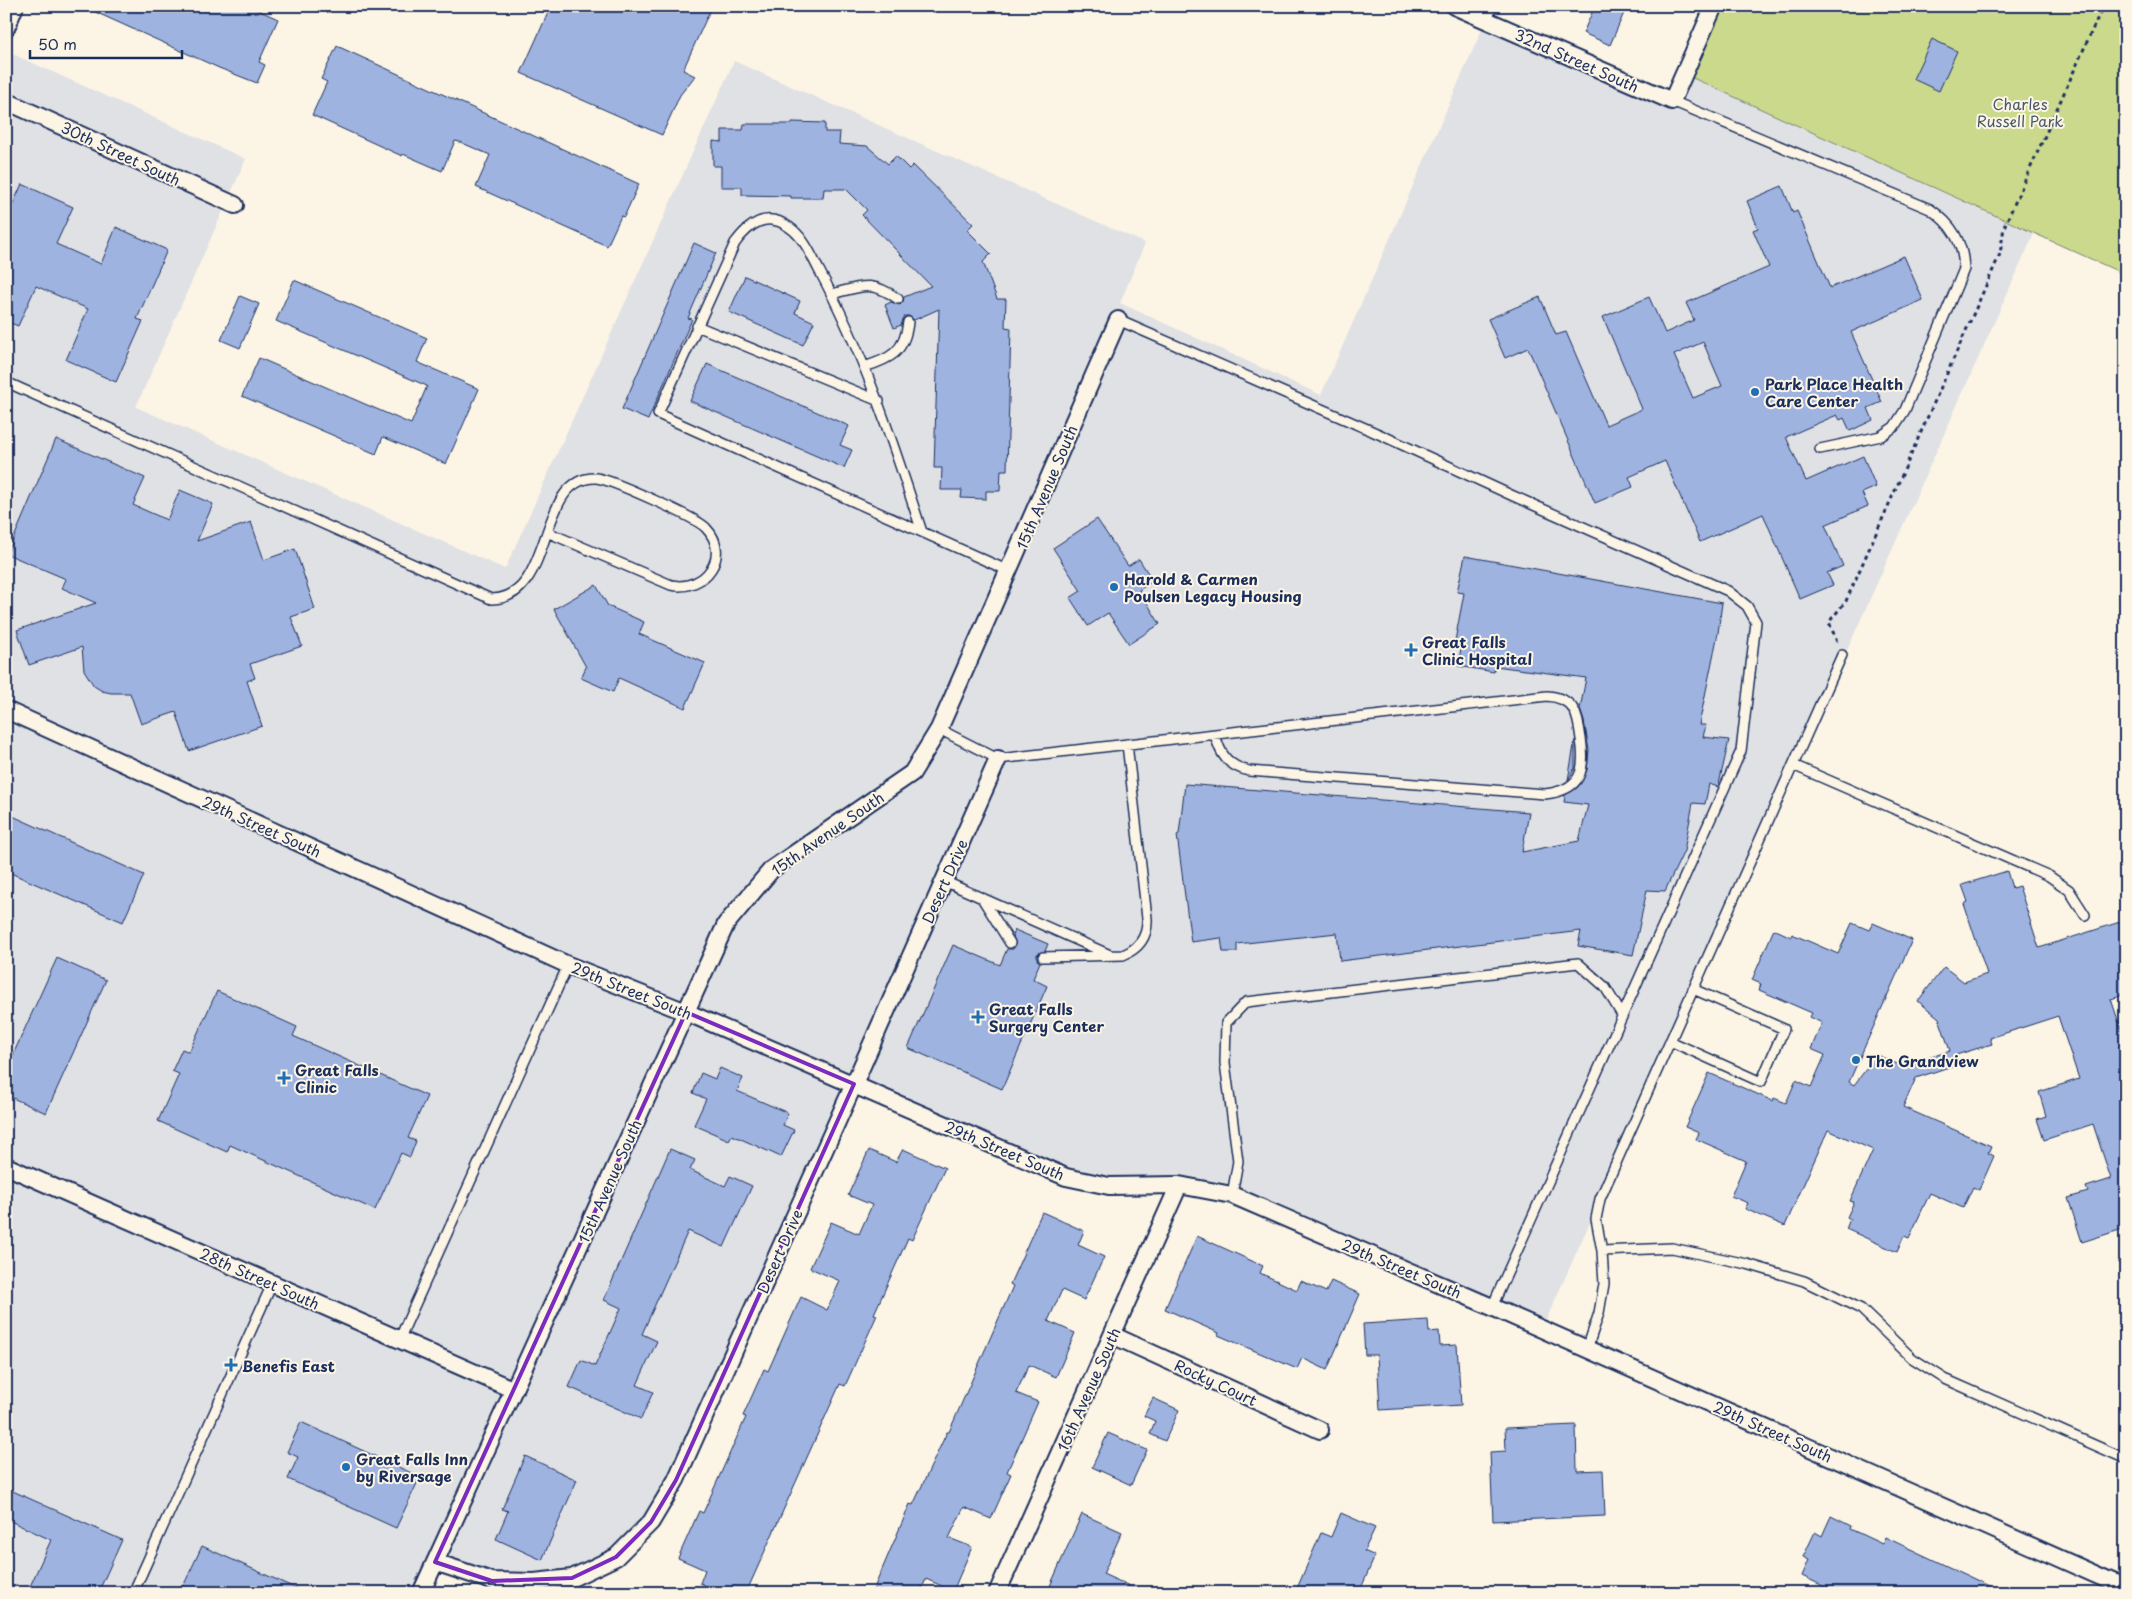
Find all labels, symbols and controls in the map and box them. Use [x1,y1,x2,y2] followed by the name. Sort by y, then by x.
[1511,22,1643,98] street label: 32nd Street South
[30,28,182,60] scale bar
[38,32,77,55] text: 50 m
[1977,92,2063,132] park label: Charles Russell Park
[57,115,185,191] street label: 30th Street South
[1765,372,1903,412] place label: Park Place Health Care Center
[1749,386,1761,398] marker: Park Place Health Care Center
[1009,421,1083,553] street label: 15th Avenue South
[1124,567,1302,607] place label: Harold & Carmen Poulsen Legacy Housing
[1108,581,1120,593] marker: Harold & Carmen Poulsen Legacy Housing
[1422,630,1532,670] place label: Great Falls Clinic Hospital
[1404,643,1418,657] marker: Great Falls Clinic Hospital
[766,785,888,881] street label: 15th Avenue South
[199,789,325,863] street label: 29th Street South
[915,835,973,927] street label: Desert Drive
[568,955,696,1025] street label: 29th Street South
[989,997,1104,1037] place label: Great Falls Surgery Center
[971,1010,985,1024] marker: Great Falls Surgery Center
[1866,1049,1979,1072] place label: The Grandview
[1850,1054,1862,1066] marker: The Grandview
[295,1058,379,1098] place label: Great Falls Clinic
[277,1071,291,1085] marker: Great Falls Clinic
[942,1114,1068,1186] street label: 29th Street South
[571,1115,647,1247] street label: 15th Avenue South
[750,1205,808,1297] street label: Desert Drive
[1339,1232,1465,1304] street label: 29th Street South
[197,1241,323,1315] street label: 28th Street South
[1050,1323,1126,1455] street label: 16th Avenue South
[1171,1353,1261,1411] street label: Rocky Court
[242,1354,335,1377] place label: Benefis East
[224,1358,238,1372] marker: Benefis East
[1710,1394,1836,1468] street label: 29th Street South
[356,1447,468,1487] place label: Great Falls Inn by Riversage
[340,1461,352,1473] marker: Great Falls Inn by Riversage

